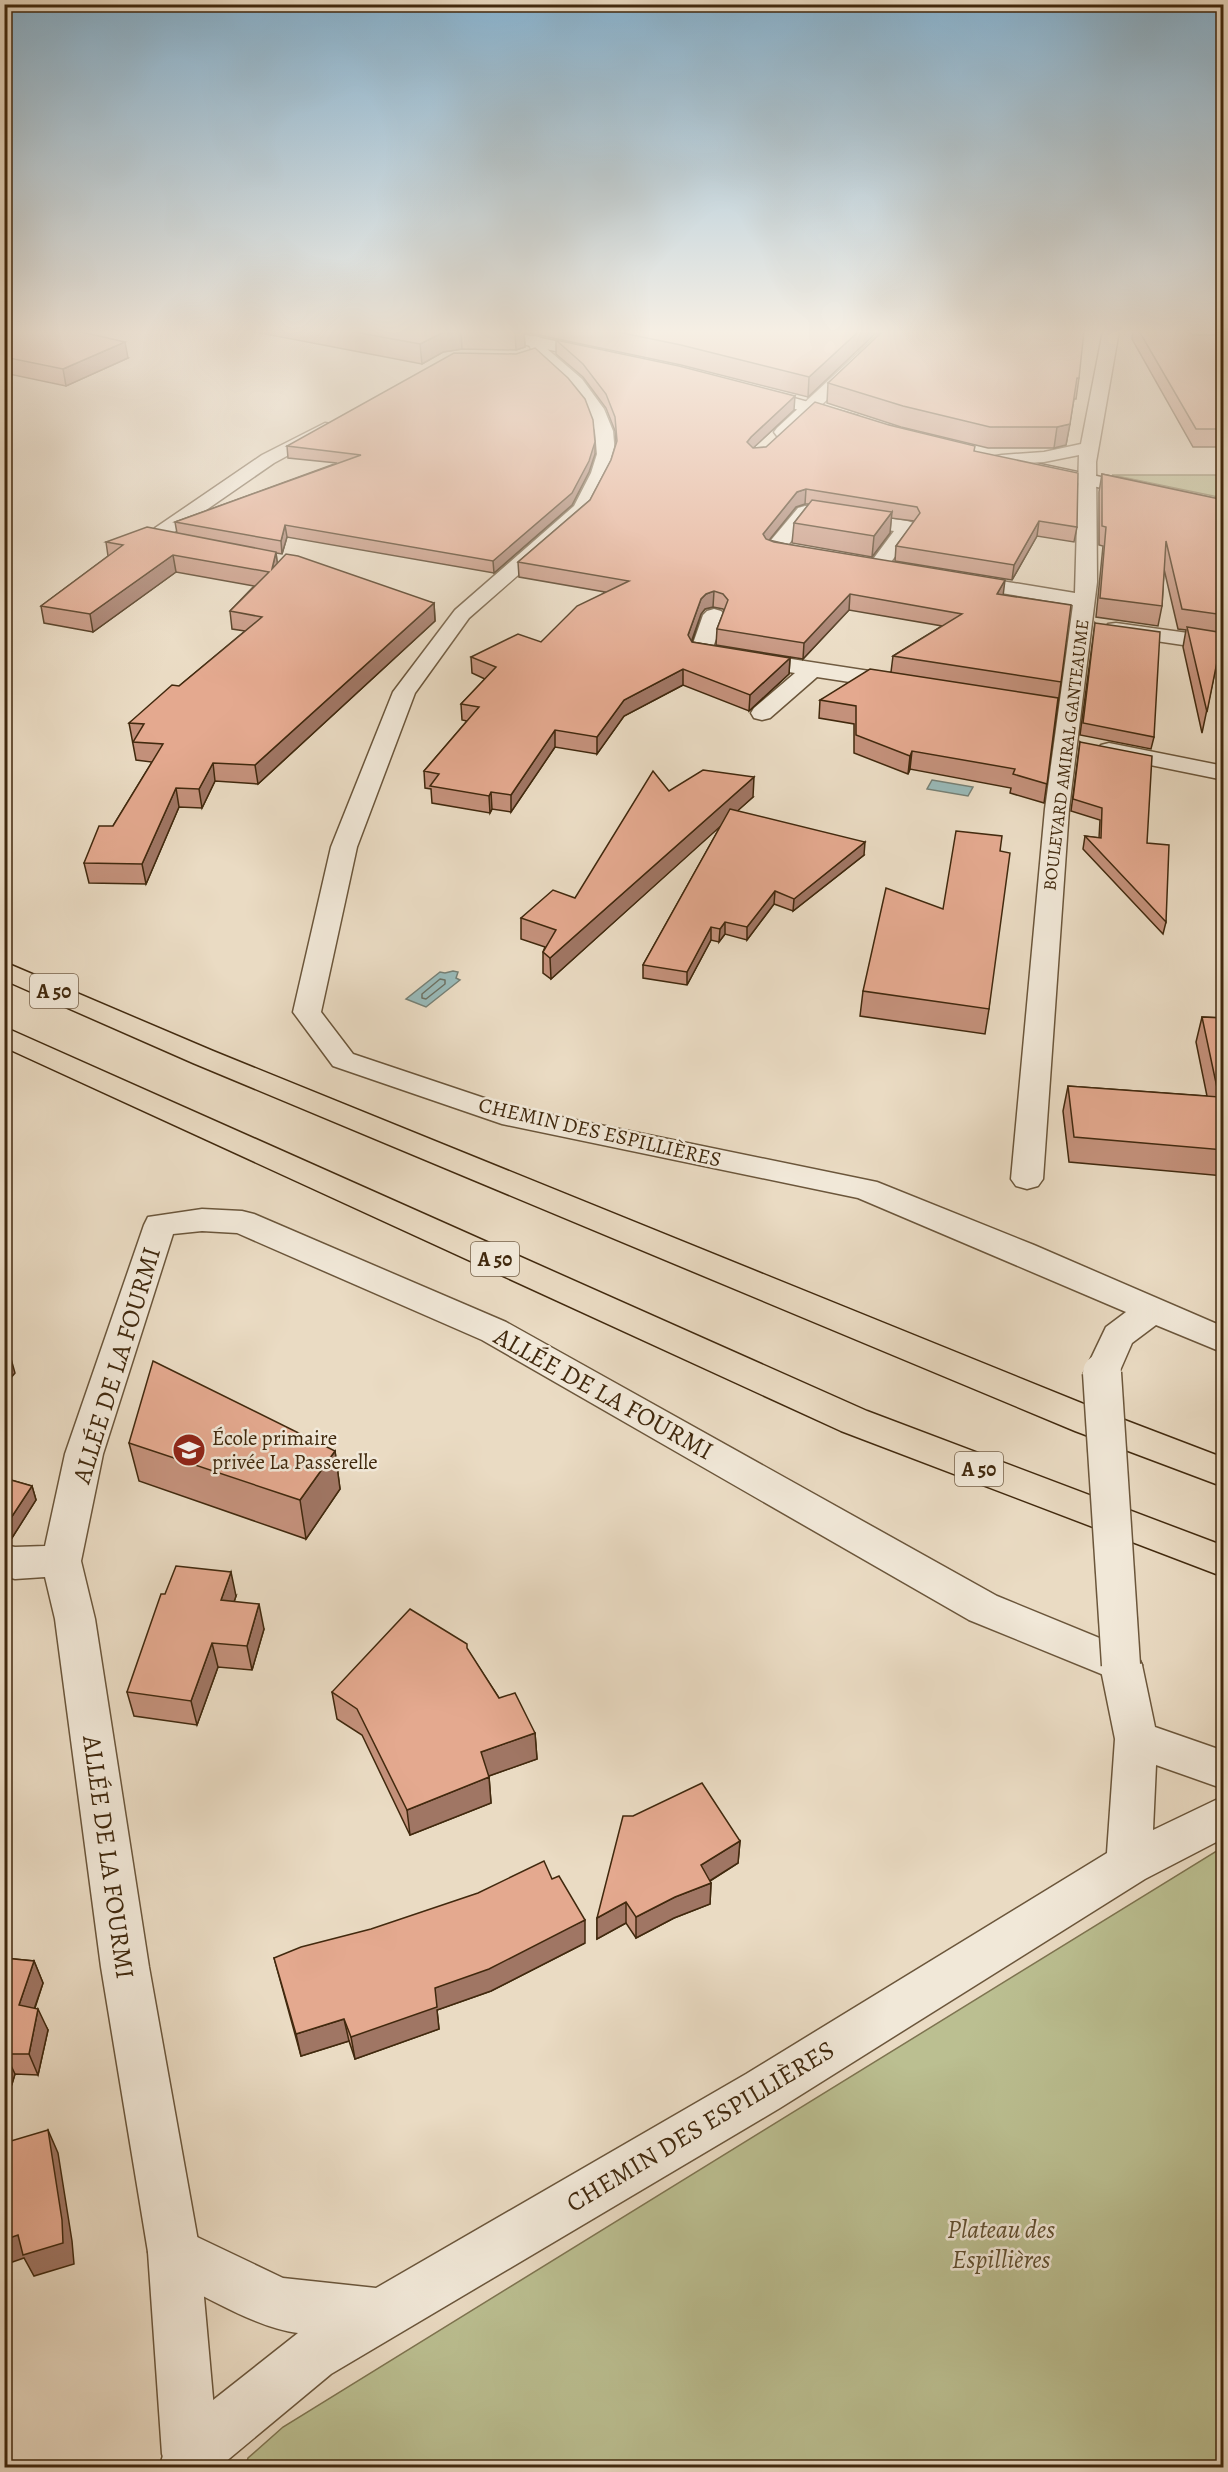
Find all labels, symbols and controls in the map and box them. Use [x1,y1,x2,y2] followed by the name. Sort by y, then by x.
[1037,618,1095,892] street label: BOULEVARD AMIRAL GANTEAUME
[30,974,78,1008] road number: A 50
[476,1090,724,1174] street label: CHEMIN DES ESPILLIÈRES
[471,1242,519,1276] road number: A 50
[64,1243,169,1489] street label: ALLÉE DE LA FOURMI
[487,1318,720,1468] street label: ALLÉE DE LA FOURMI
[212,1424,378,1476] place label: École primaire privée La Passerelle
[171,1432,207,1468] school or university icon: École primaire privée La Passerelle
[955,1452,1003,1486] road number: A 50
[74,1732,143,1981] street label: ALLÉE DE LA FOURMI
[560,2032,841,2220] street label: CHEMIN DES ESPILLIÈRES
[947,2212,1055,2277] park label: Plateau des Espillières

